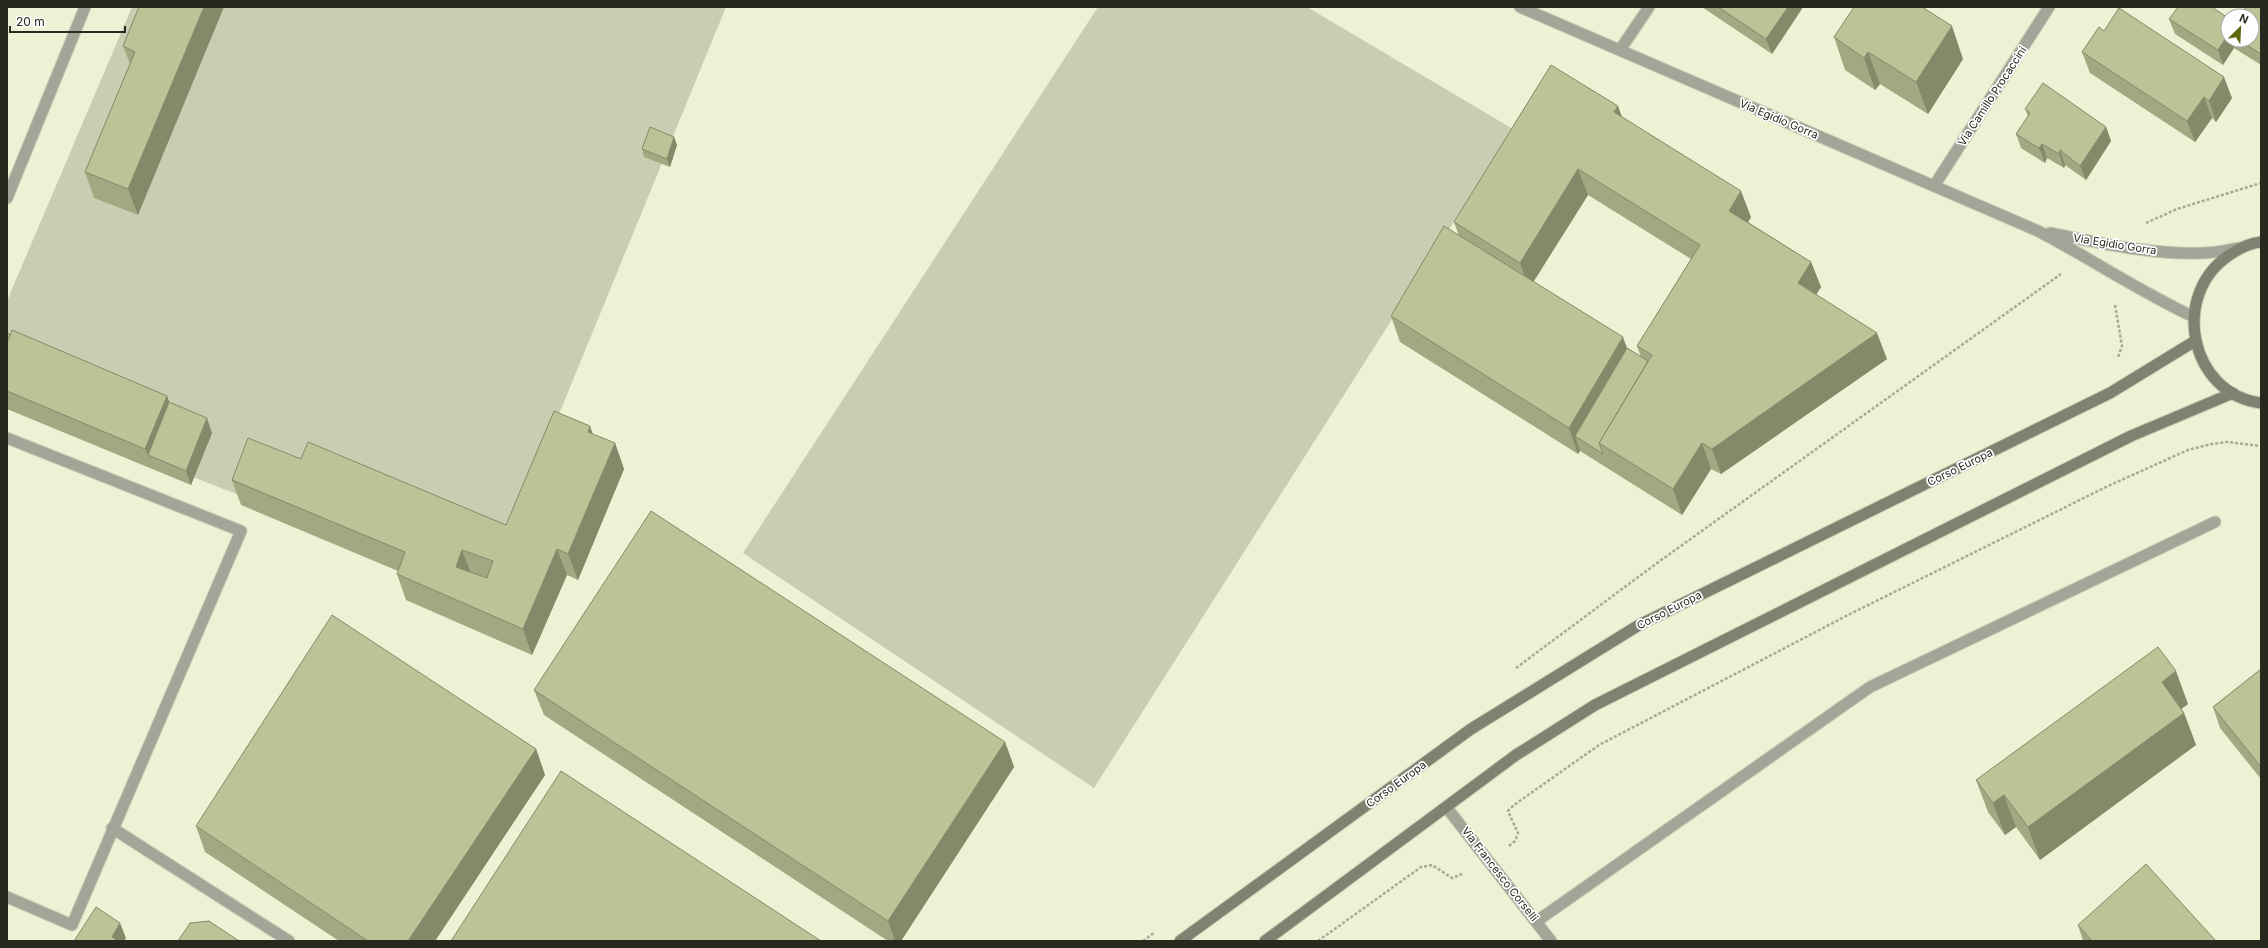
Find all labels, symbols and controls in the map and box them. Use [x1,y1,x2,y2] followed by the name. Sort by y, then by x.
[10,8,125,34] scale bar
[2220,8,2260,48] north arrow
[2237,11,2251,27] text: N
[16,14,45,29] text: 20 m
[1955,44,2029,148] street label: Via Camillo Procaccini
[1738,96,1820,142] street label: Via Egidio Gorra
[2072,231,2158,257] street label: Via Egidio Gorra
[1925,445,1995,489] street label: Corso Europa
[1634,588,1704,632] street label: Corso Europa
[1363,757,1429,811] street label: Corso Europa
[1459,824,1541,924] street label: Via Francesco Corselli

